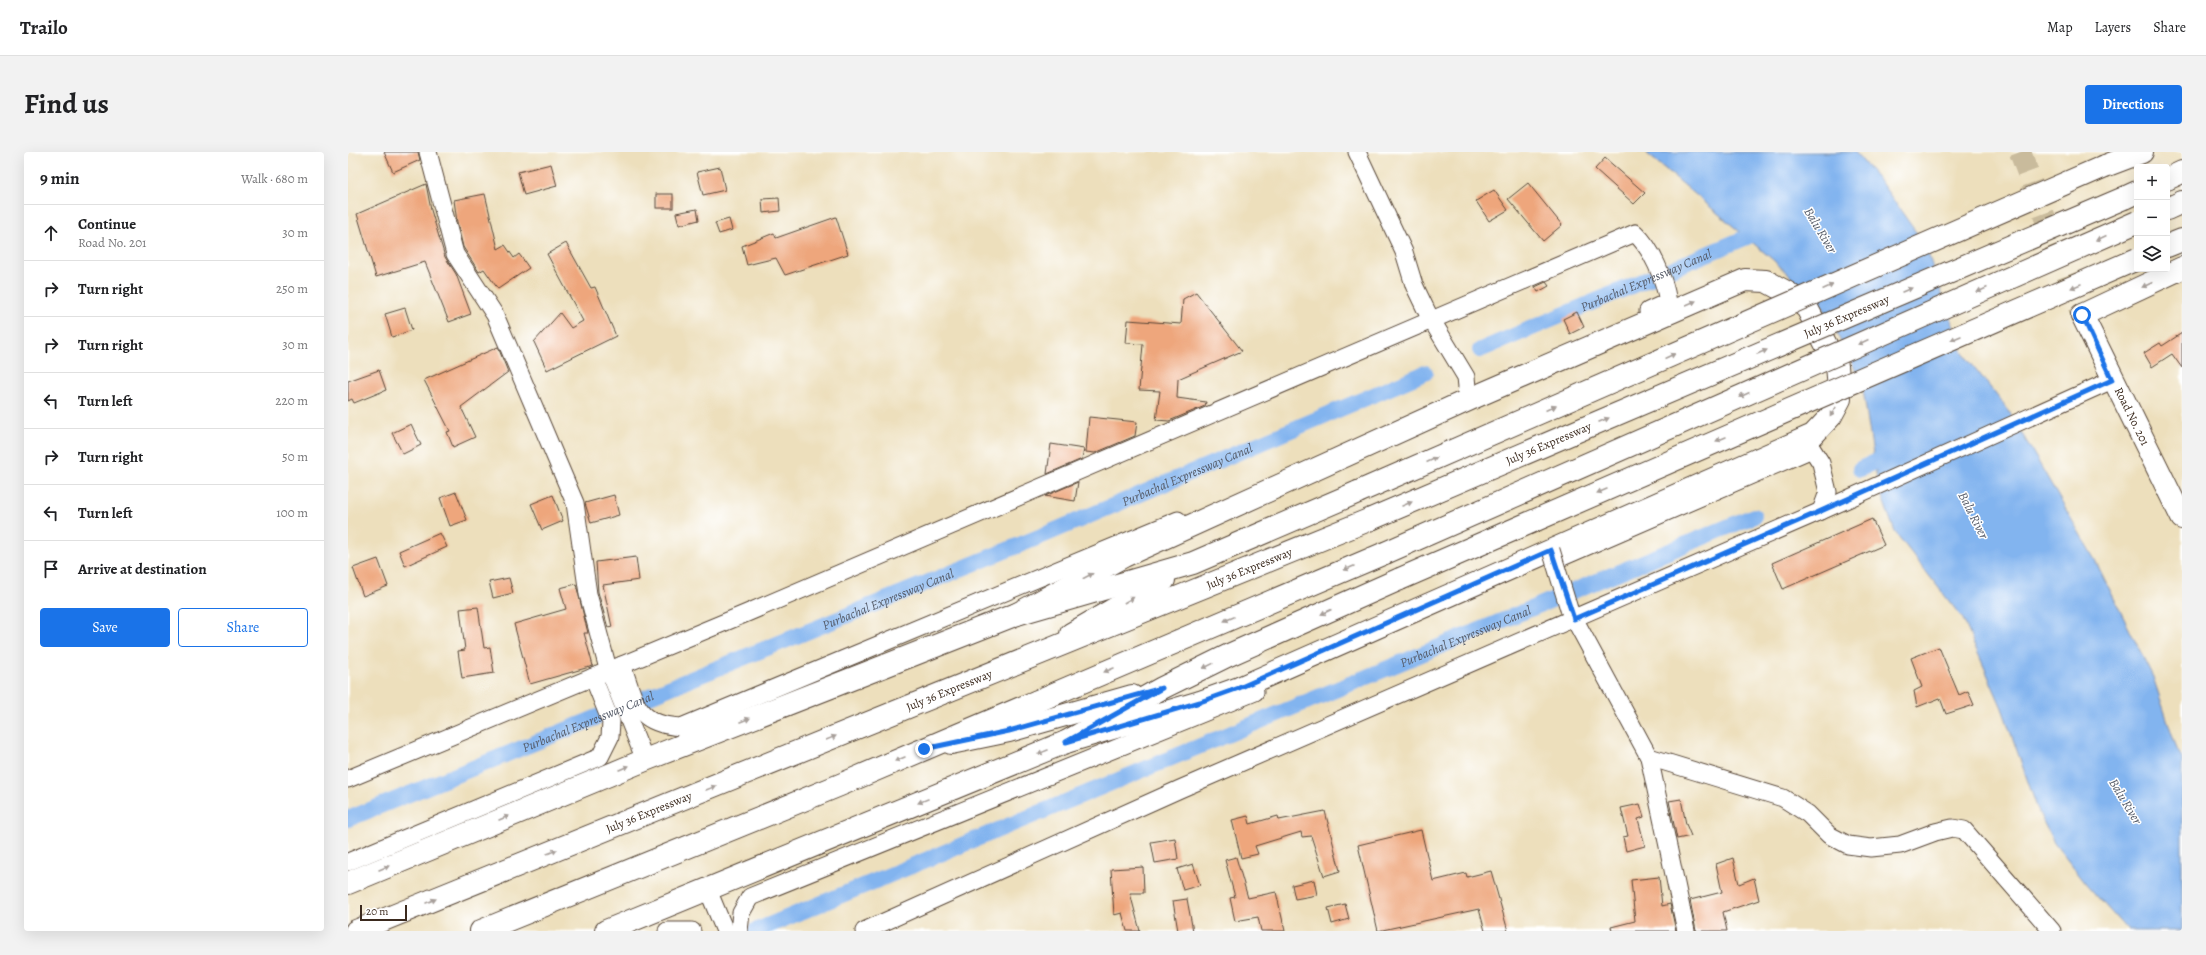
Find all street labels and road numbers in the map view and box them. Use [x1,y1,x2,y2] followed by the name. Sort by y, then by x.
[1801,291,1892,342] street label: July 36 Expressway
[2111,384,2153,448] street label: Road No. 201
[1503,418,1594,469] street label: July 36 Expressway
[1204,544,1295,593] street label: July 36 Expressway
[904,665,995,715] street label: July 36 Expressway
[603,787,695,837] street label: July 36 Expressway

